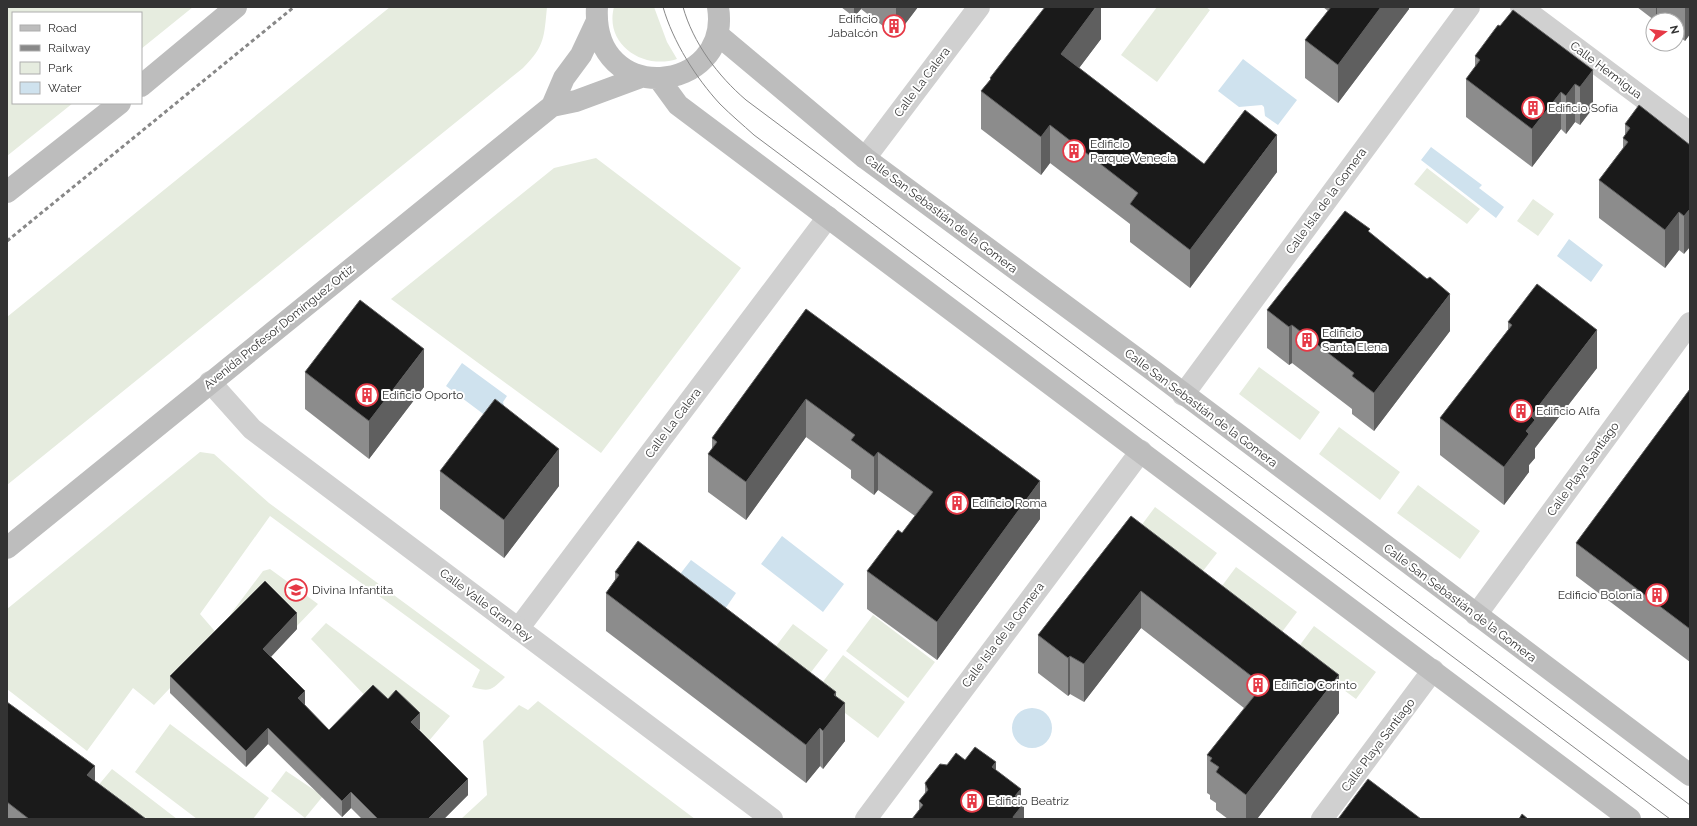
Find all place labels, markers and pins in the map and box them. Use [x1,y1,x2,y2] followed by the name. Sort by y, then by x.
[828,12,878,40] place label: Edificio Jabalcón
[881,13,907,39] building icon: Edificio Jabalcón
[1520,95,1546,121] building icon: Edificio Sofía
[1548,101,1618,115] place label: Edificio Sofía
[1090,137,1176,165] place label: Edificio Parque Venecia
[1061,138,1087,164] building icon: Edificio Parque Venecia
[1322,326,1388,354] place label: Edificio Santa Elena
[1294,327,1320,353] building icon: Edificio Santa Elena
[354,382,380,408] building icon: Edificio Oporto
[382,388,463,402] place label: Edificio Oporto
[1508,398,1534,424] building icon: Edificio Alfa
[1536,404,1600,418] place label: Edificio Alfa
[944,490,970,516] building icon: Edificio Roma
[972,496,1047,510] place label: Edificio Roma
[283,577,309,603] school or university icon: Divina Infantita
[1644,582,1670,608] building icon: Edificio Bolonia
[312,583,393,597] place label: Divina Infantita
[1558,588,1642,602] place label: Edificio Bolonia
[1245,672,1271,698] building icon: Edificio Corinto
[1274,678,1357,692] place label: Edificio Corinto
[959,788,985,814] building icon: Edificio Beatriz
[988,794,1069,808] place label: Edificio Beatriz

